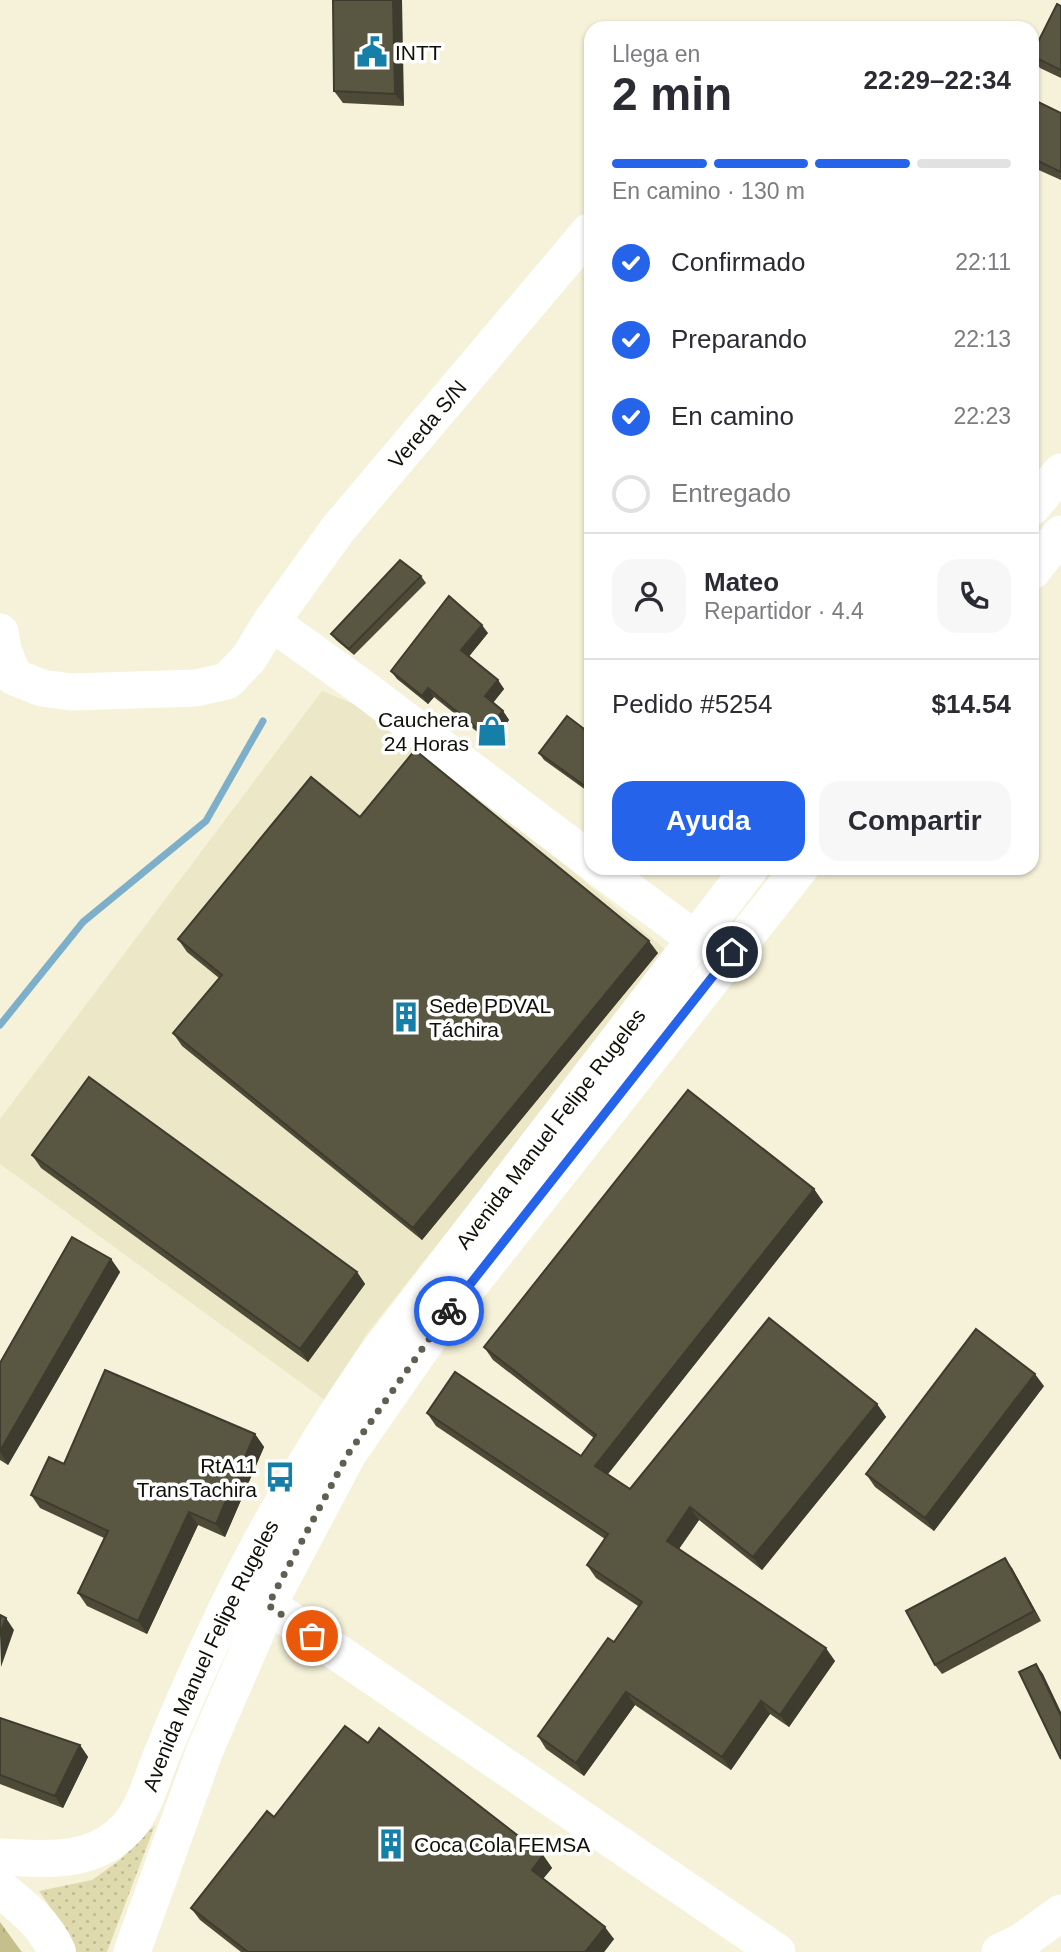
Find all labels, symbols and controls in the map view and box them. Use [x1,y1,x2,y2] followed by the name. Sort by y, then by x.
[355,35,389,69] public building icon: INTT
[395,41,442,64] place label: INTT
[612,41,700,67] text: Llega en
[864,65,1011,95] text: 22:29–22:34
[612,68,732,120] text: 2 min
[612,178,805,204] text: En camino · 130 m
[612,244,650,282] icon: check
[671,247,805,277] text: Confirmado
[955,249,1011,275] text: 22:11
[612,321,650,359] icon: check
[671,324,807,354] text: Preparando
[953,326,1011,352] text: 22:13
[383,375,470,472] street label: Vereda S/N
[612,398,650,436] icon: check
[671,401,794,431] text: En camino
[953,403,1011,429] text: 22:23
[671,478,791,508] text: Entregado
[612,559,686,633] button: person
[937,559,1011,633] button: phone
[704,567,779,597] text: Mateo
[704,598,864,624] text: Repartidor · 4.4
[612,689,772,719] text: Pedido #5254
[931,689,1011,719] text: $14.54
[378,708,469,755] place label: Cauchera 24 Horas
[475,714,509,748] shop icon: Cauchera 24 Horas
[612,781,805,861] button: Ayuda
[819,781,1011,861] button: Compartir
[702,922,762,982] pin
[713,933,751,971] icon: home
[429,994,551,1041] place label: Sede PDVAL Táchira
[389,1000,423,1034] building icon: Sede PDVAL Táchira
[451,1004,650,1253] street label: Avenida Manuel Felipe Rugeles
[414,1276,484,1346] courier
[430,1292,468,1330] icon: bike
[136,1454,257,1501] place label: RtA11 TransTachira
[263,1460,297,1494] bus stop icon: RtA11 TransTachira
[138,1516,282,1794] street label: Avenida Manuel Felipe Rugeles
[282,1606,342,1666] pin
[293,1617,331,1655] icon: bag
[374,1827,408,1861] building icon: Coca Cola FEMSA
[414,1833,590,1856] place label: Coca Cola FEMSA

